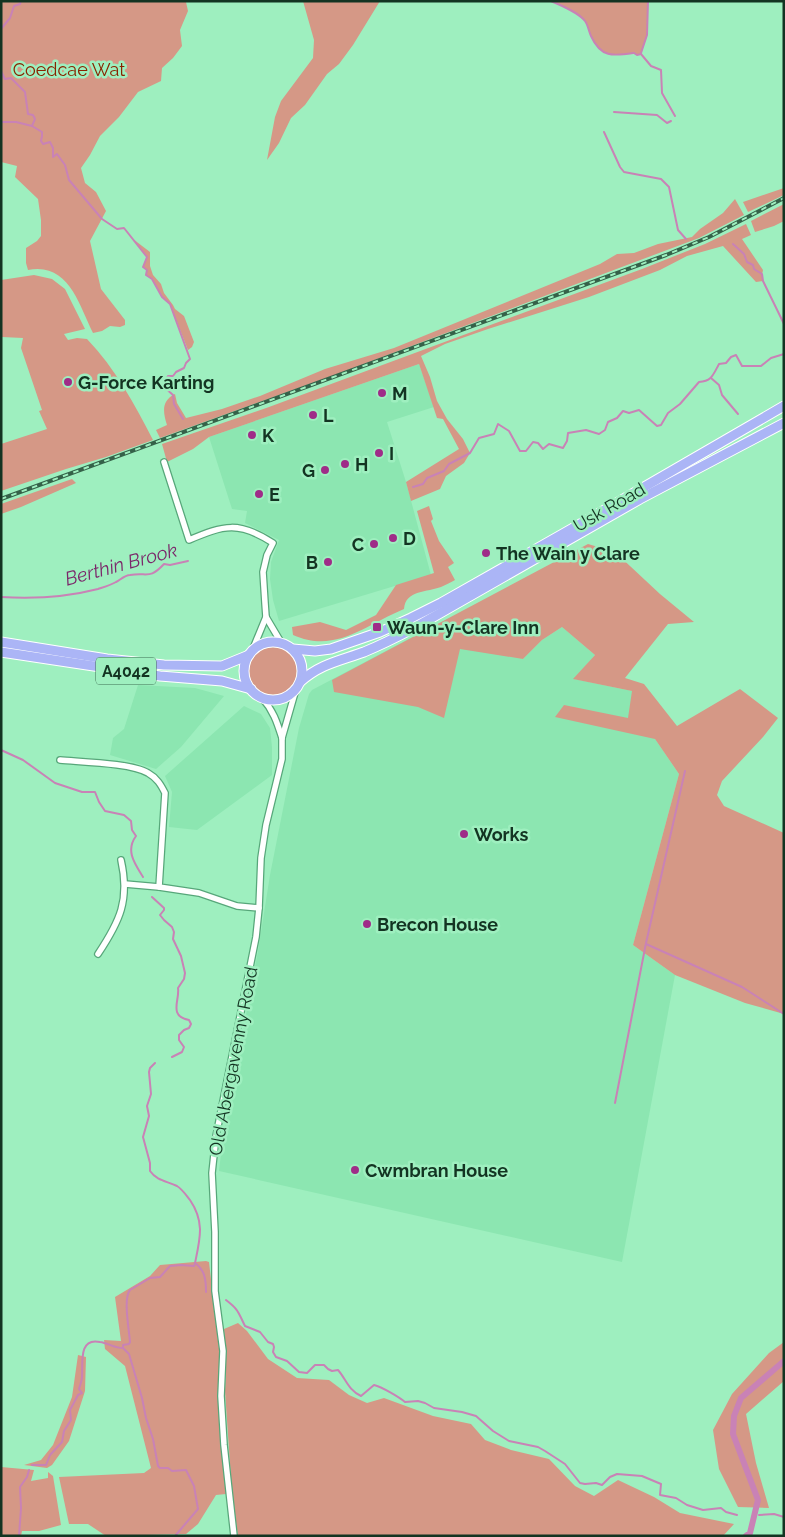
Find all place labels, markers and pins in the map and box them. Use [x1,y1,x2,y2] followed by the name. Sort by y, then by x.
[78,372,214,393] place label: G-Force Karting
[62,376,74,388] marker: G-Force Karting
[392,383,408,404] place label: M
[376,387,388,399] marker: M
[323,405,334,426] place label: L
[307,409,319,421] marker: L
[262,425,275,446] place label: K
[246,429,258,441] marker: K
[389,443,394,464] place label: I
[373,447,385,459] marker: I
[355,454,368,475] place label: H
[339,458,351,470] marker: H
[302,460,315,481] place label: G
[319,464,331,476] marker: G
[269,484,280,505] place label: E
[253,488,265,500] marker: E
[403,528,416,549] place label: D
[387,532,399,544] marker: D
[352,534,364,555] place label: C
[368,538,380,550] marker: C
[496,543,640,564] place label: The Wain y Clare
[480,547,492,559] marker: The Wain y Clare
[306,552,318,573] place label: B
[322,556,334,568] marker: B
[387,617,539,638] place label: Waun-y-Clare Inn
[371,621,383,633] marker: Waun-y-Clare Inn
[474,824,529,845] place label: Works
[458,828,470,840] marker: Works
[377,914,498,935] place label: Brecon House
[361,918,373,930] marker: Brecon House
[365,1160,508,1181] place label: Cwmbran House
[349,1164,361,1176] marker: Cwmbran House

